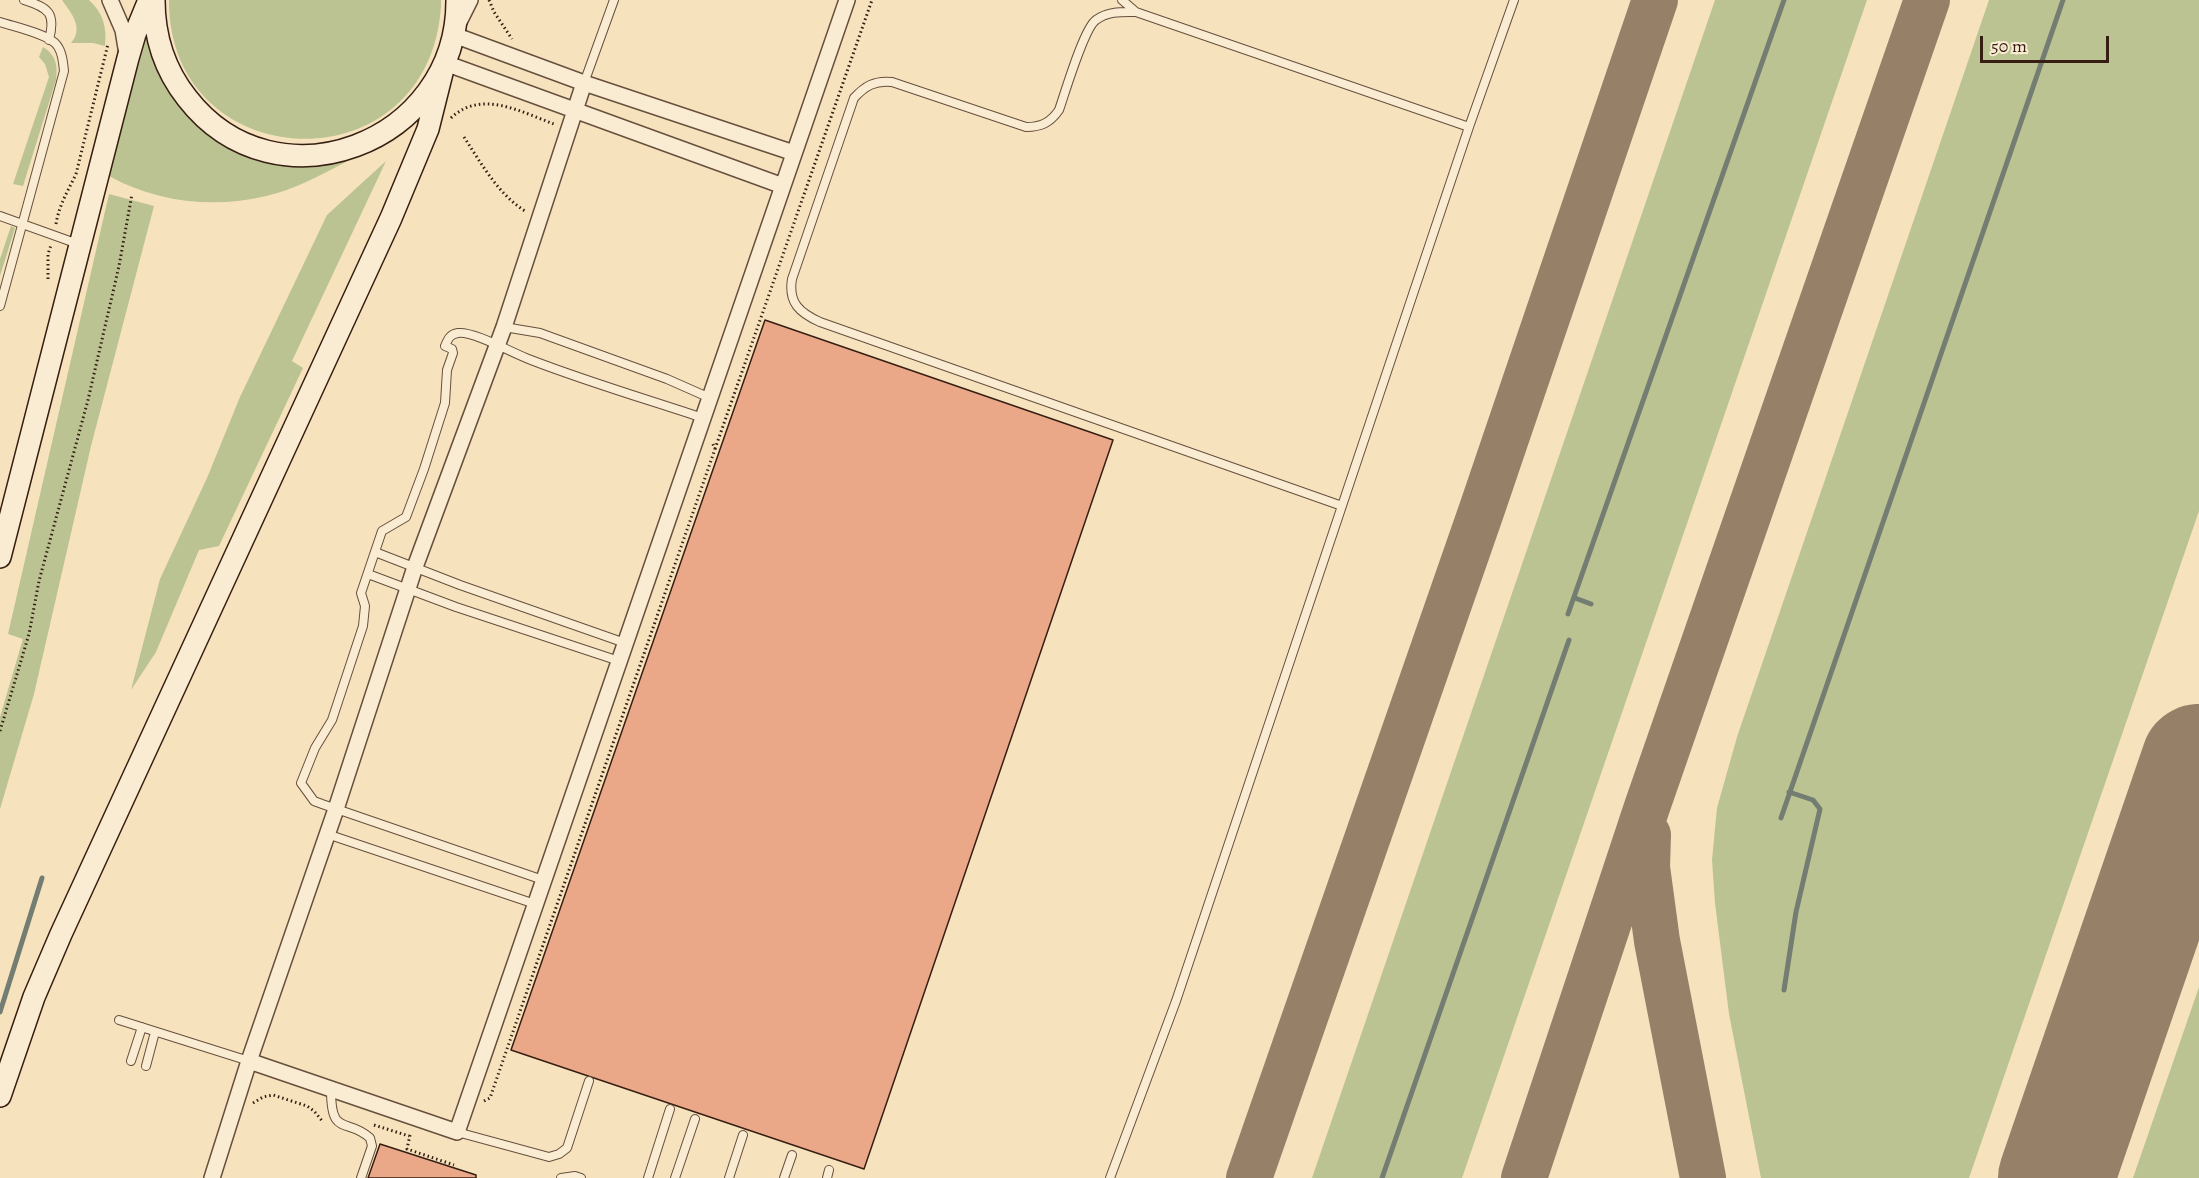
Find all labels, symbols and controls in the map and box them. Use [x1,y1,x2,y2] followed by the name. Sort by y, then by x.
[1983,24,2112,62] scale bar
[1991,34,2027,58] text: 50 m

